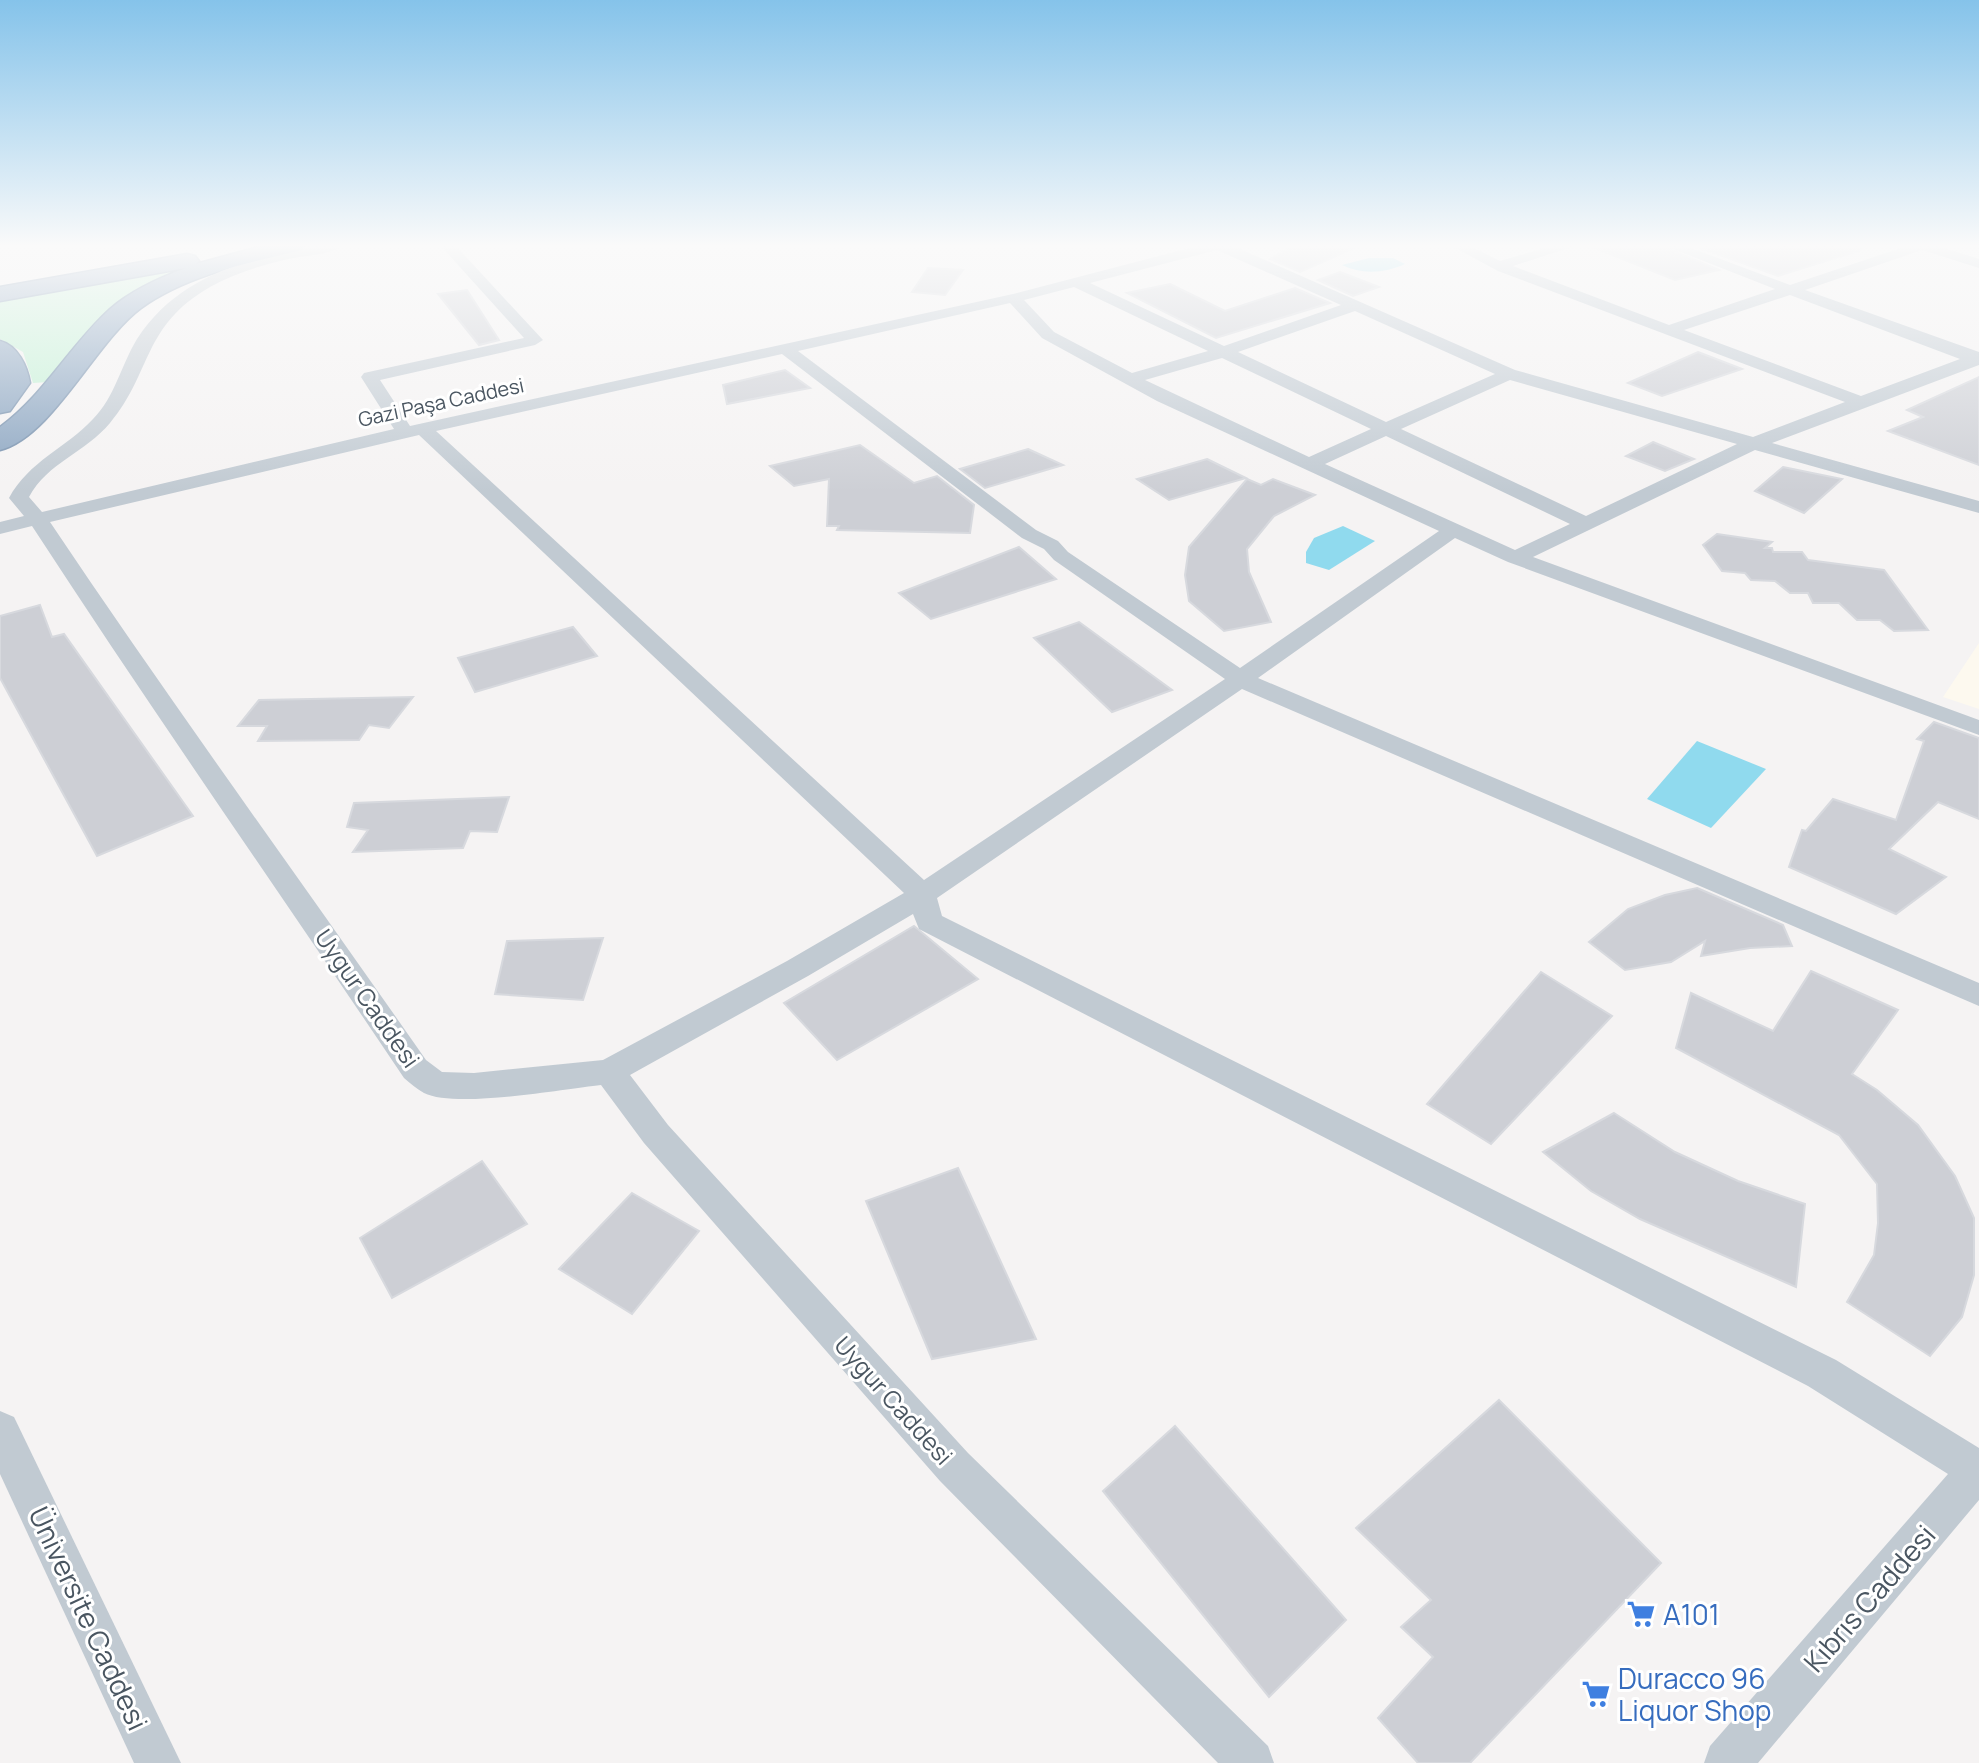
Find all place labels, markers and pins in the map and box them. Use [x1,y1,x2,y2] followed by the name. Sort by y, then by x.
[1663,1595,1720,1633] place label: A101
[1626,1599,1656,1629] supermarket icon: A101
[1618,1659,1771,1729] place label: Duracco 96 Liquor Shop
[1581,1679,1611,1709] supermarket icon: Duracco 96 Liquor Shop

